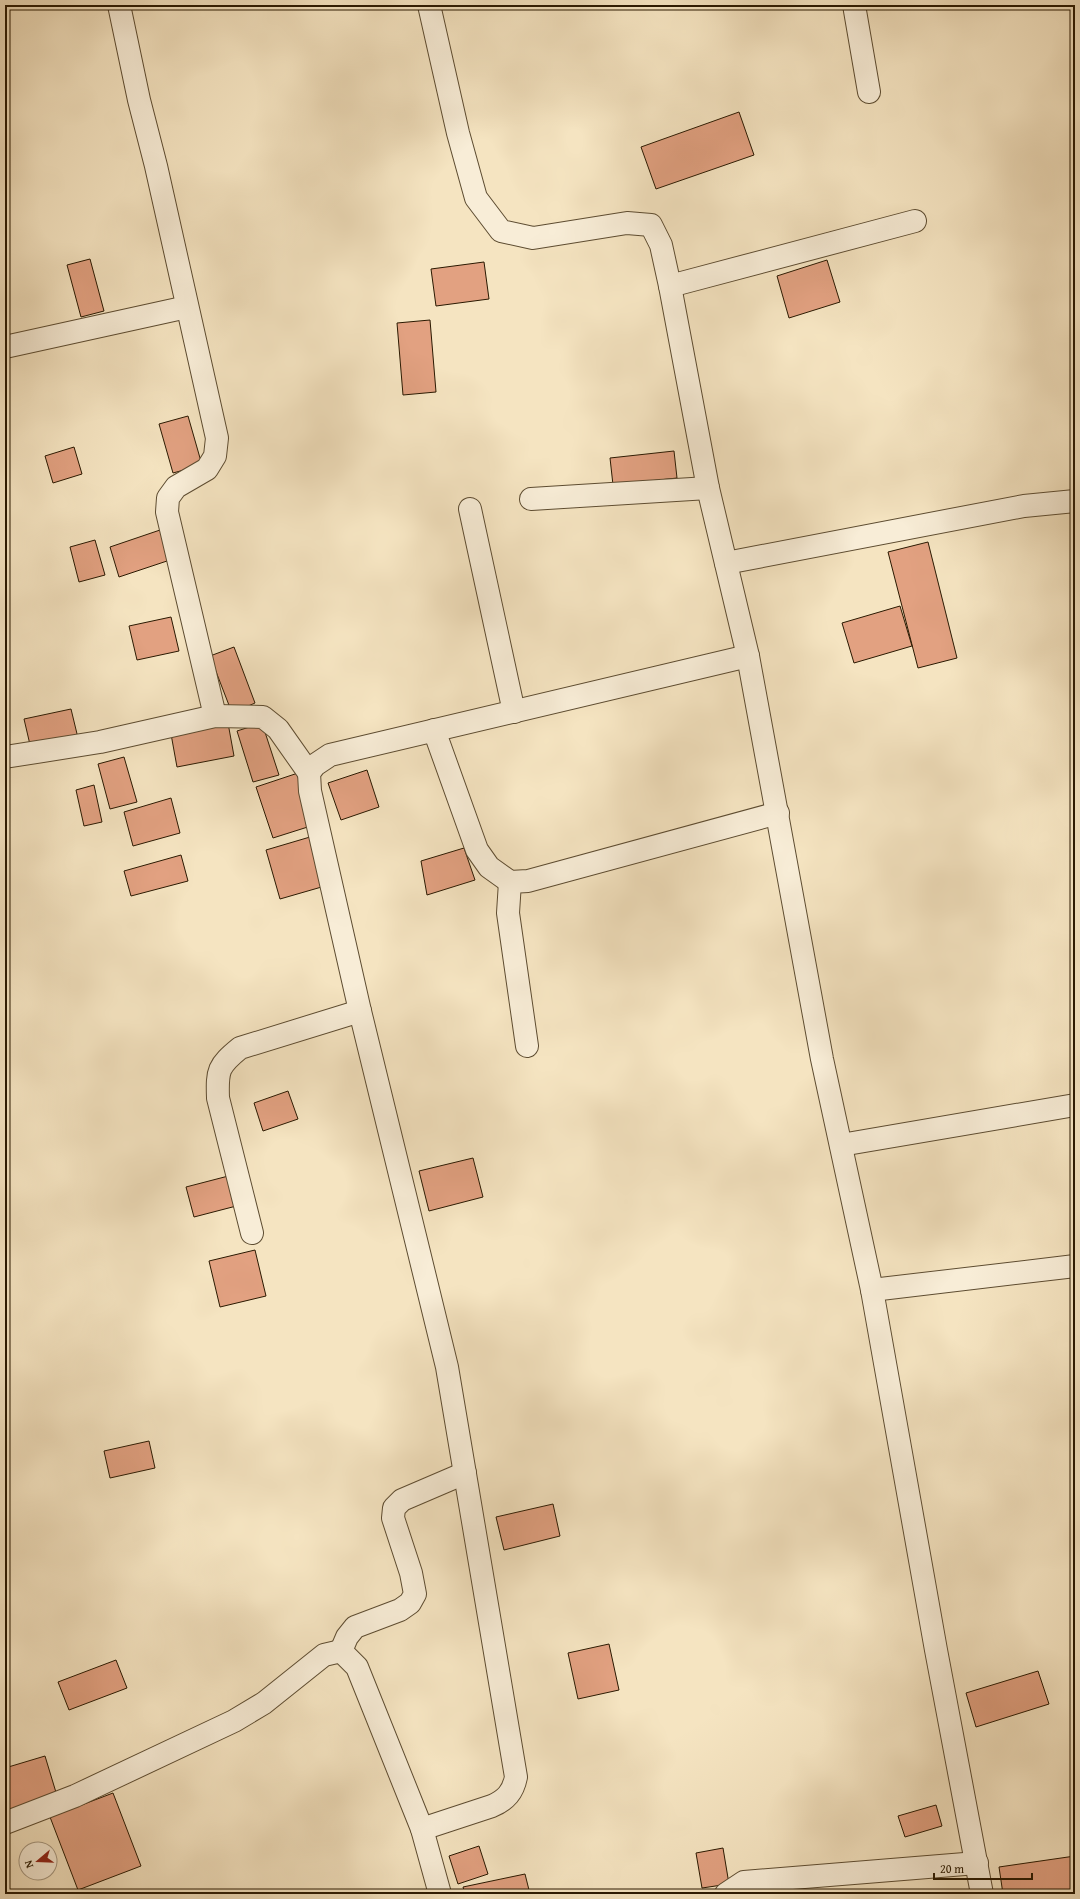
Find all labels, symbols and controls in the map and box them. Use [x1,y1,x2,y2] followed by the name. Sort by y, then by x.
[18,1841,58,1881] north arrow
[934,1855,1032,1881] scale bar
[20,1858,37,1870] text: N
[940,1860,964,1877] text: 20 m

